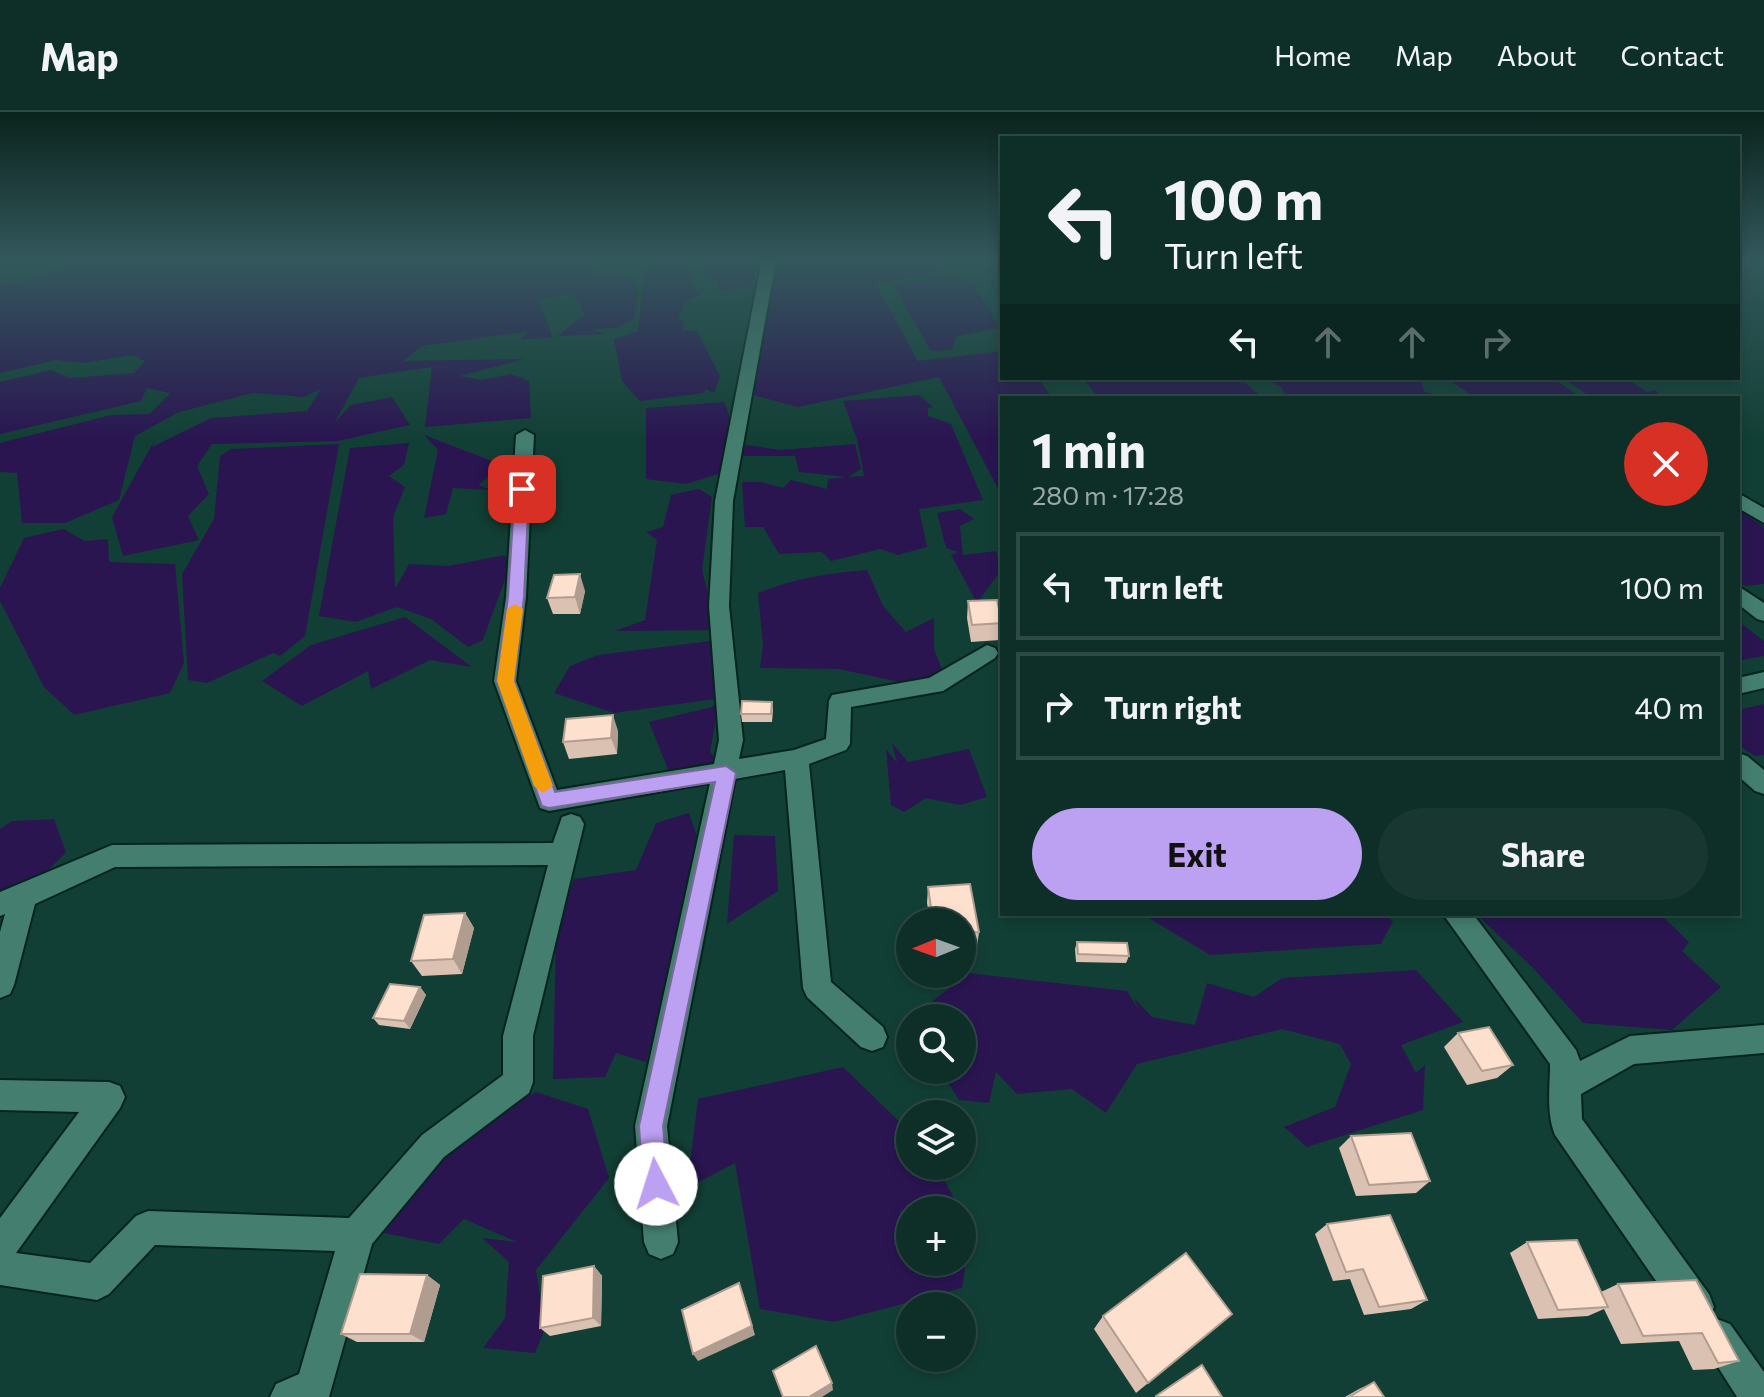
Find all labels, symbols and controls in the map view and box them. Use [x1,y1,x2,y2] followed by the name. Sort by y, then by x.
[40,32,119,79] text: Map
[1274,38,1351,72] text: Home
[1395,38,1453,72] text: Map
[1497,38,1577,72] text: About
[1621,38,1724,72] text: Contact
[1164,163,1323,232] text: 100 m
[1032,168,1136,272] icon: left
[1164,232,1303,276] text: Turn left
[1222,320,1266,364] icon: left
[1306,320,1350,364] icon: ahead
[1390,320,1434,364] icon: ahead
[1474,320,1518,364] icon: right
[1032,419,1146,478] text: 1 min
[1624,422,1708,506] button: close
[488,455,556,523] pin
[500,467,544,511] icon: arrive
[1032,479,1184,510] text: 280 m · 17:28
[1036,564,1080,608] icon: left
[1104,568,1223,605] text: Turn left
[1620,568,1704,605] text: 100 m
[1036,684,1080,728] icon: right
[1104,688,1241,725] text: Turn right
[1635,688,1704,725] text: 40 m
[1032,808,1362,900] button: Exit
[1378,808,1708,900] button: Share
[896,908,976,988] north arrow
[896,908,976,1372] map controls
[896,1004,976,1084] button: search
[896,1100,976,1180] button: layers
[614,1142,698,1226] position arrow
[896,1196,976,1276] button: +
[896,1292,976,1372] button: −

